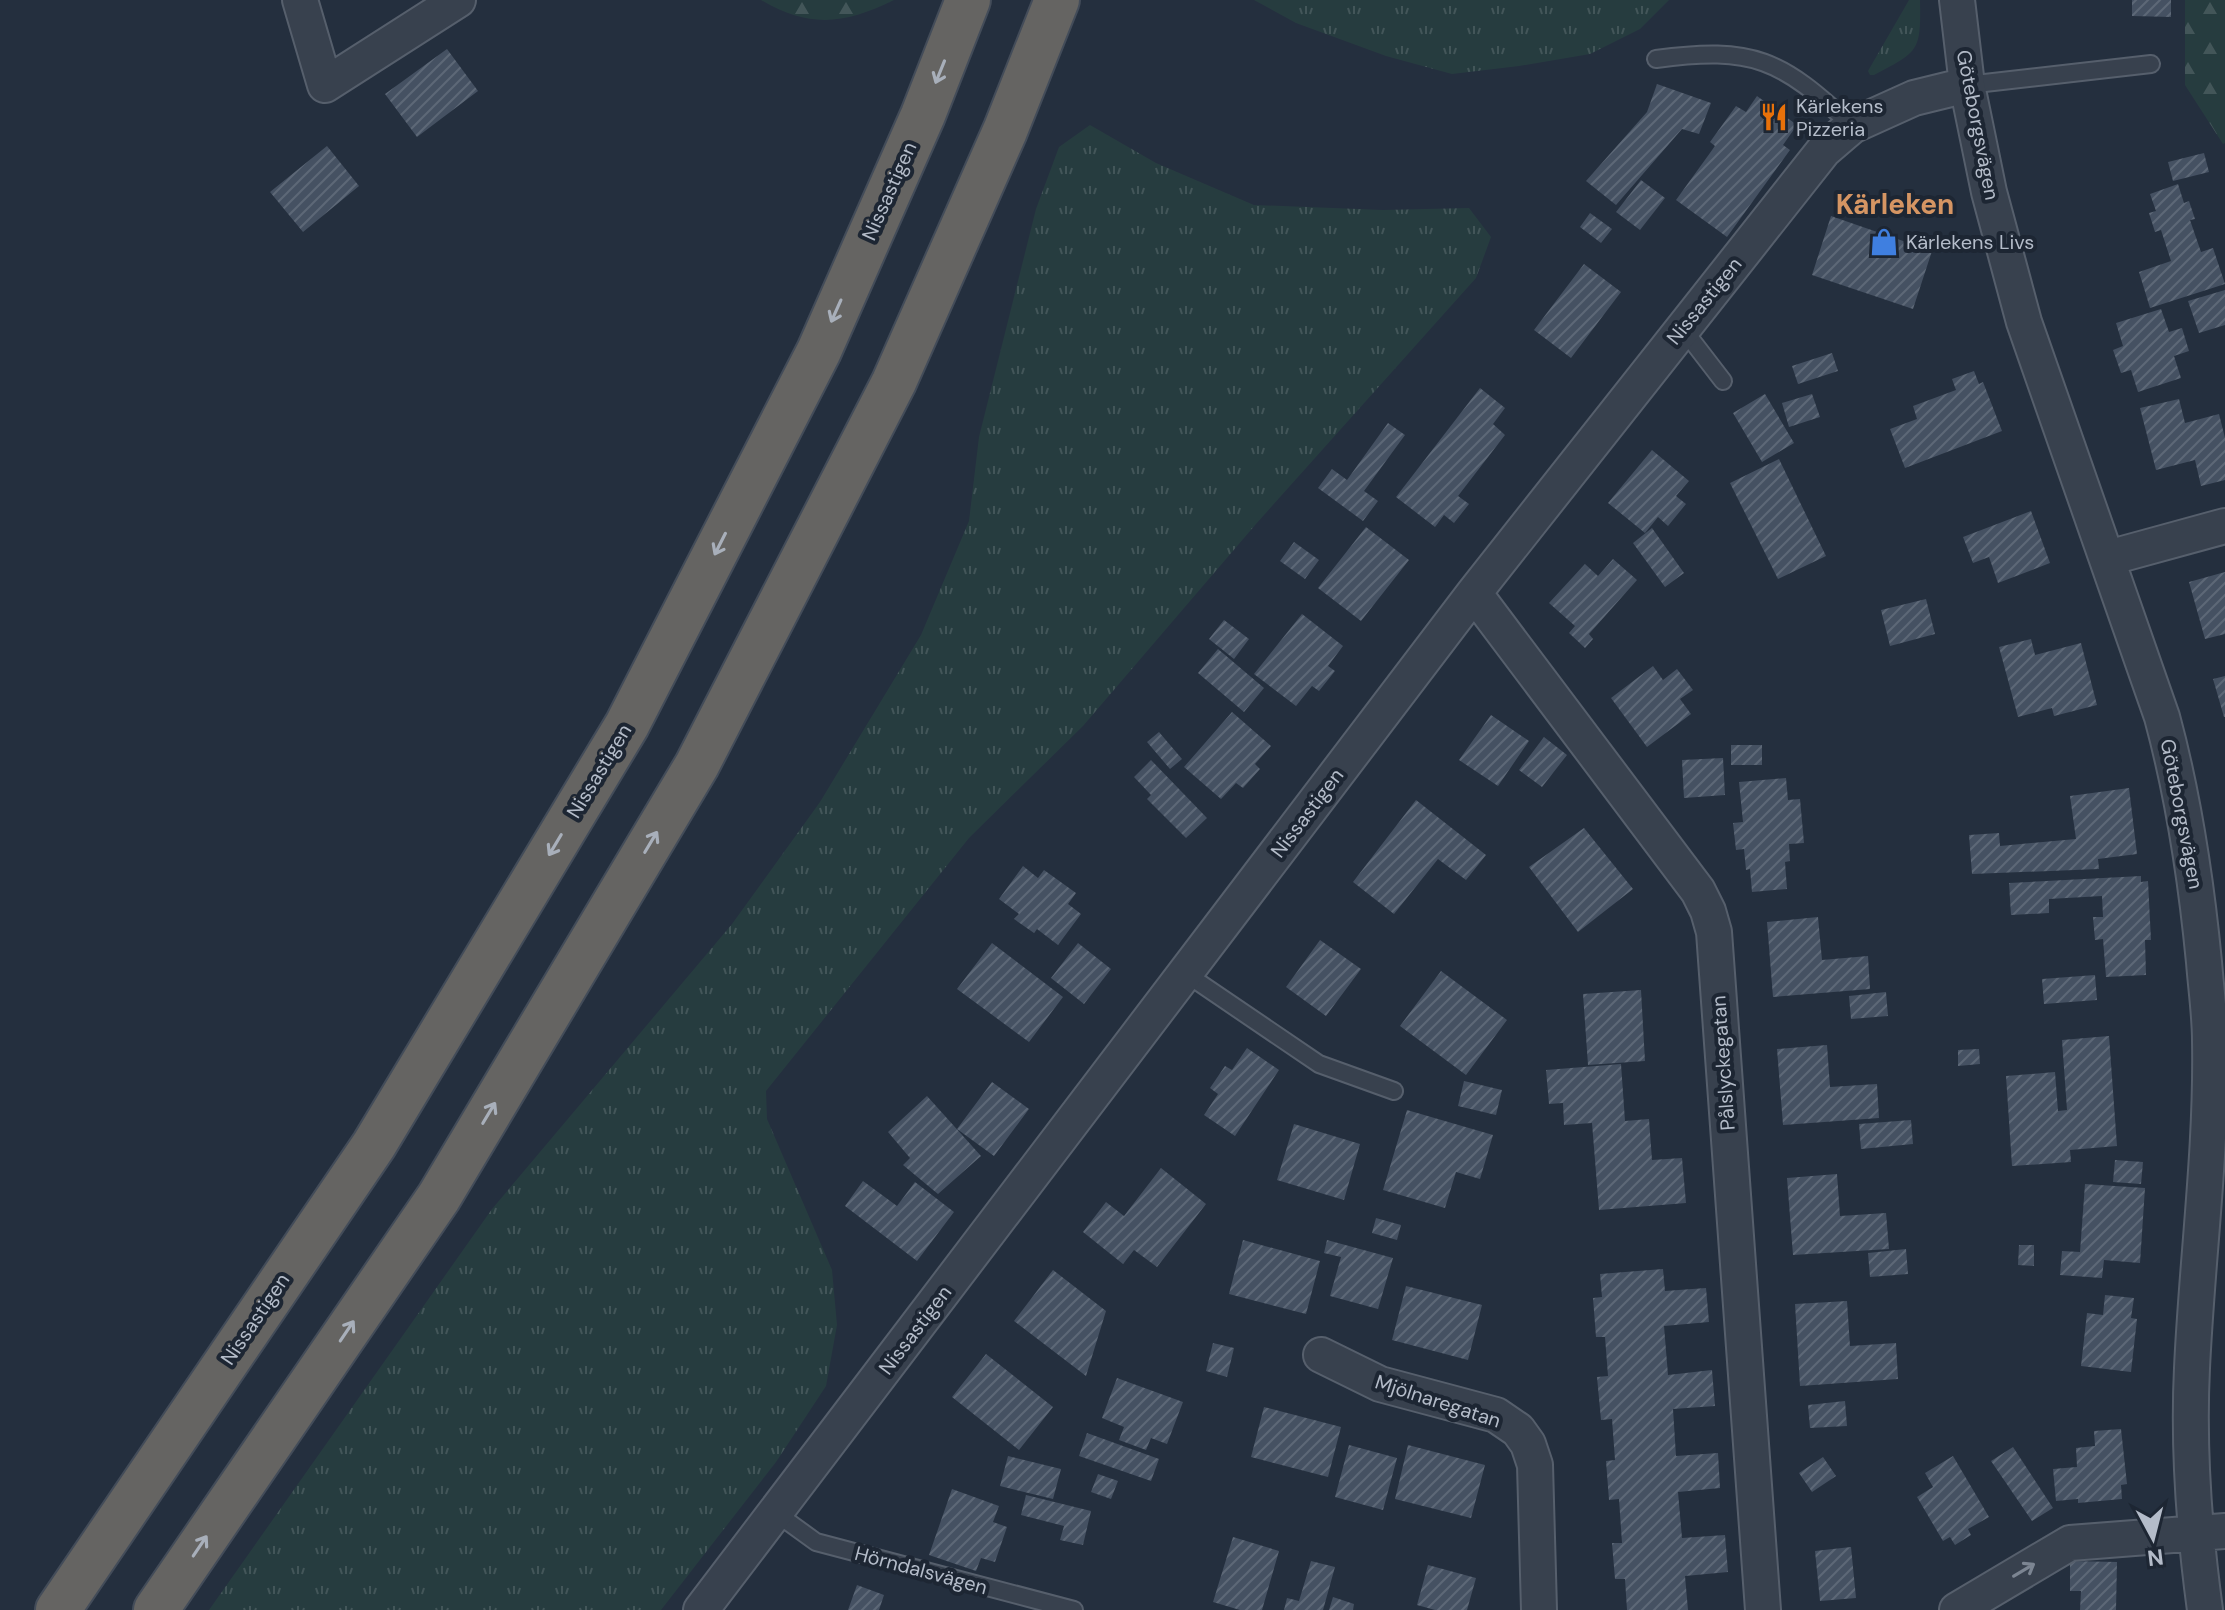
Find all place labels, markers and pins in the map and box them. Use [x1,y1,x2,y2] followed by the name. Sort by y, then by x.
[1796,93,1884,142] place label: Kärlekens Pizzeria
[1759,102,1789,132] restaurant icon: Kärlekens Pizzeria
[1869,227,1899,257] shop icon: Kärlekens Livs
[1906,229,2034,255] place label: Kärlekens Livs

